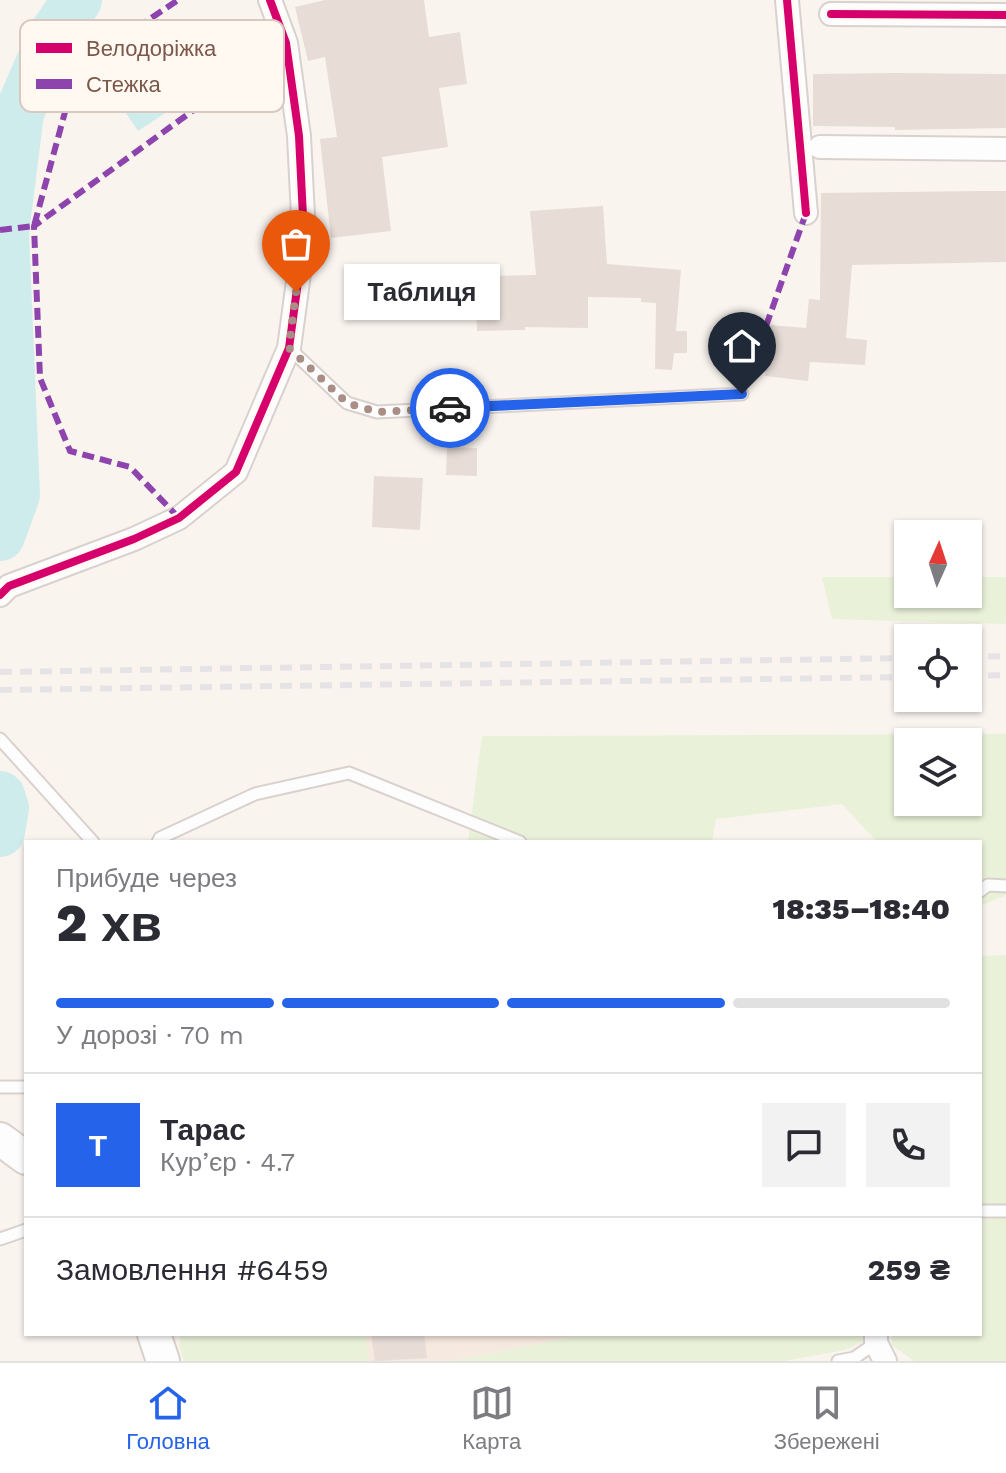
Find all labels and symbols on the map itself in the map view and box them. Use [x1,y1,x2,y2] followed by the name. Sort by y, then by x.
[20,20,284,112] legend
[86,36,217,61] text: Велодоріжка
[86,72,162,97] text: Стежка
[262,210,330,292] pin
[344,264,500,320] callout: Таблиця
[708,312,776,394] pin
[410,368,490,448] courier
[894,520,982,608] north arrow

